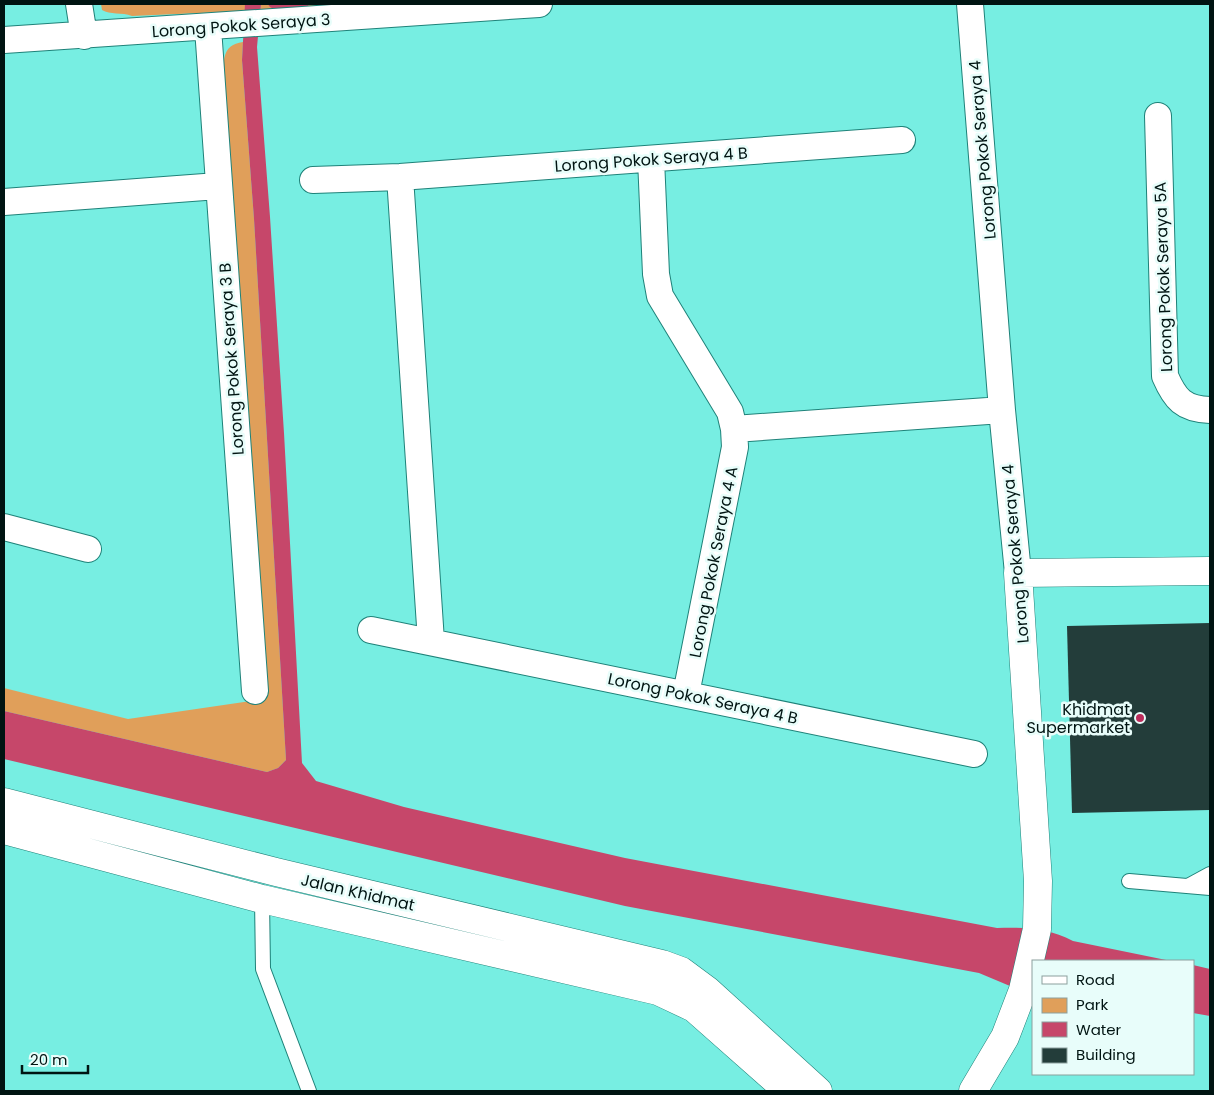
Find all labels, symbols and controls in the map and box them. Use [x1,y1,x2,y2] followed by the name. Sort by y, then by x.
[151,8,331,43] street label: Lorong Pokok Seraya 3
[963,60,1002,240] street label: Lorong Pokok Seraya 4
[554,141,749,178] street label: Lorong Pokok Seraya 4 B
[1149,181,1178,372] street label: Lorong Pokok Seraya 5A
[213,262,250,456] street label: Lorong Pokok Seraya 3 B
[684,464,743,660] street label: Lorong Pokok Seraya 4 A
[996,464,1035,644] street label: Lorong Pokok Seraya 4
[606,667,800,730] street label: Lorong Pokok Seraya 4 B
[1026,698,1130,739] place label: Khidmat Supermarket
[1134,712,1146,724] marker: Khidmat Supermarket
[299,868,417,917] street label: Jalan Khidmat
[1032,960,1194,1075] legend
[1076,969,1115,990] text: Road
[1076,994,1108,1015] text: Park
[1076,1019,1122,1040] text: Water
[22,1042,89,1074] scale bar
[1076,1044,1136,1065] text: Building
[30,1049,68,1070] text: 20 m

